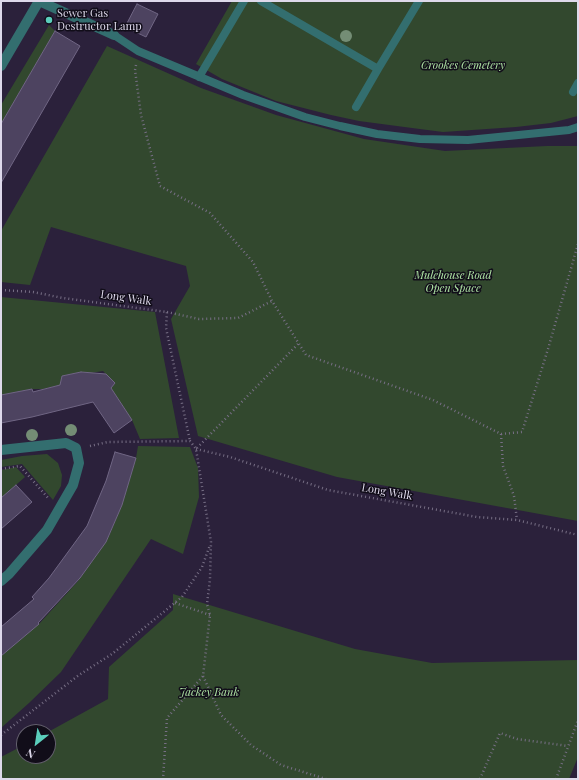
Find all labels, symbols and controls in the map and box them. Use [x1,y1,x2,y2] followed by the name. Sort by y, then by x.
[57,7,142,33] place label: Sewer Gas Destructor Lamp
[44,15,54,25] marker: Sewer Gas Destructor Lamp
[421,59,505,73] park label: Crookes Cemetery
[414,269,492,295] park label: Mulehouse Road Open Space
[100,288,152,308] street label: Long Walk
[360,481,414,503] street label: Long Walk
[179,686,239,700] park label: Jackey Bank
[16,724,56,764] north arrow
[23,745,37,762] text: N

